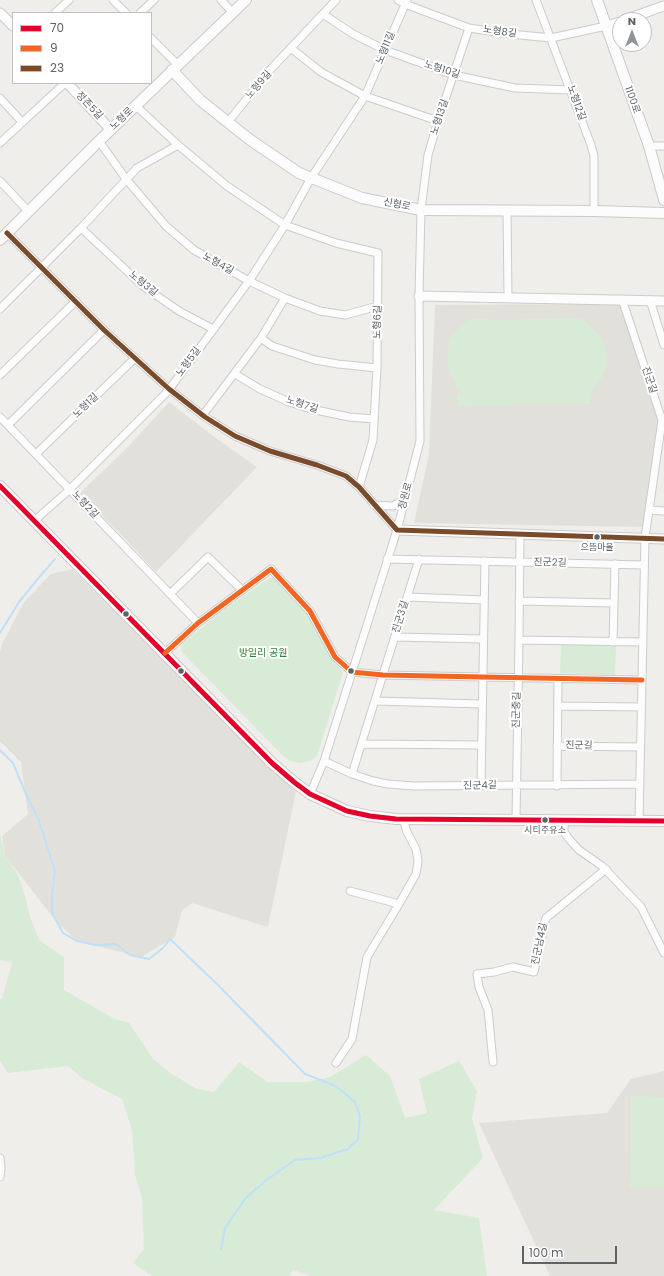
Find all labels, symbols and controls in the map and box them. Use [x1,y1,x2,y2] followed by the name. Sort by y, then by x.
[12,12,152,84] legend
[612,12,652,52] north arrow
[628,13,636,29] text: N
[50,19,64,36] text: 70
[482,24,518,40] street label: 노형8길
[374,30,398,66] street label: 노형11길
[50,39,58,56] text: 9
[50,59,64,76] text: 23
[423,59,461,81] street label: 노형10길
[244,68,274,102] street label: 노형9길
[564,84,588,122] street label: 노형12길
[622,85,642,115] street label: 1100로
[73,90,105,122] street label: 정존5길
[429,98,451,136] street label: 노형13길
[108,105,136,133] street label: 노형로
[382,196,412,214] street label: 신형로
[200,251,236,277] street label: 노형4길
[126,269,160,299] street label: 노형3길
[372,305,384,339] street label: 노형6길
[174,345,204,379] street label: 노형5길
[639,365,659,395] street label: 진군길
[71,391,101,421] street label: 노형1길
[284,394,320,416] street label: 노형7길
[397,481,415,511] street label: 정원로
[69,489,101,521] street label: 노형2길
[592,532,602,542] marker: 으뜸마을
[580,543,614,553] place label: 으뜸마을
[533,557,567,569] street label: 진군2길
[390,599,412,635] street label: 진군3길
[121,609,131,619] unlabelled marker
[239,647,287,659] park label: 방일리 공원
[176,666,186,676] unlabelled marker
[346,666,356,676] unlabelled marker
[511,691,523,729] street label: 진군중길
[565,740,593,752] street label: 진군길
[463,780,497,792] street label: 진군4길
[540,815,550,825] marker: 시티주유소
[524,826,566,836] place label: 시티주유소
[530,922,550,966] street label: 진군남4길
[524,1238,619,1264] scale bar
[529,1244,563,1261] text: 100 m

